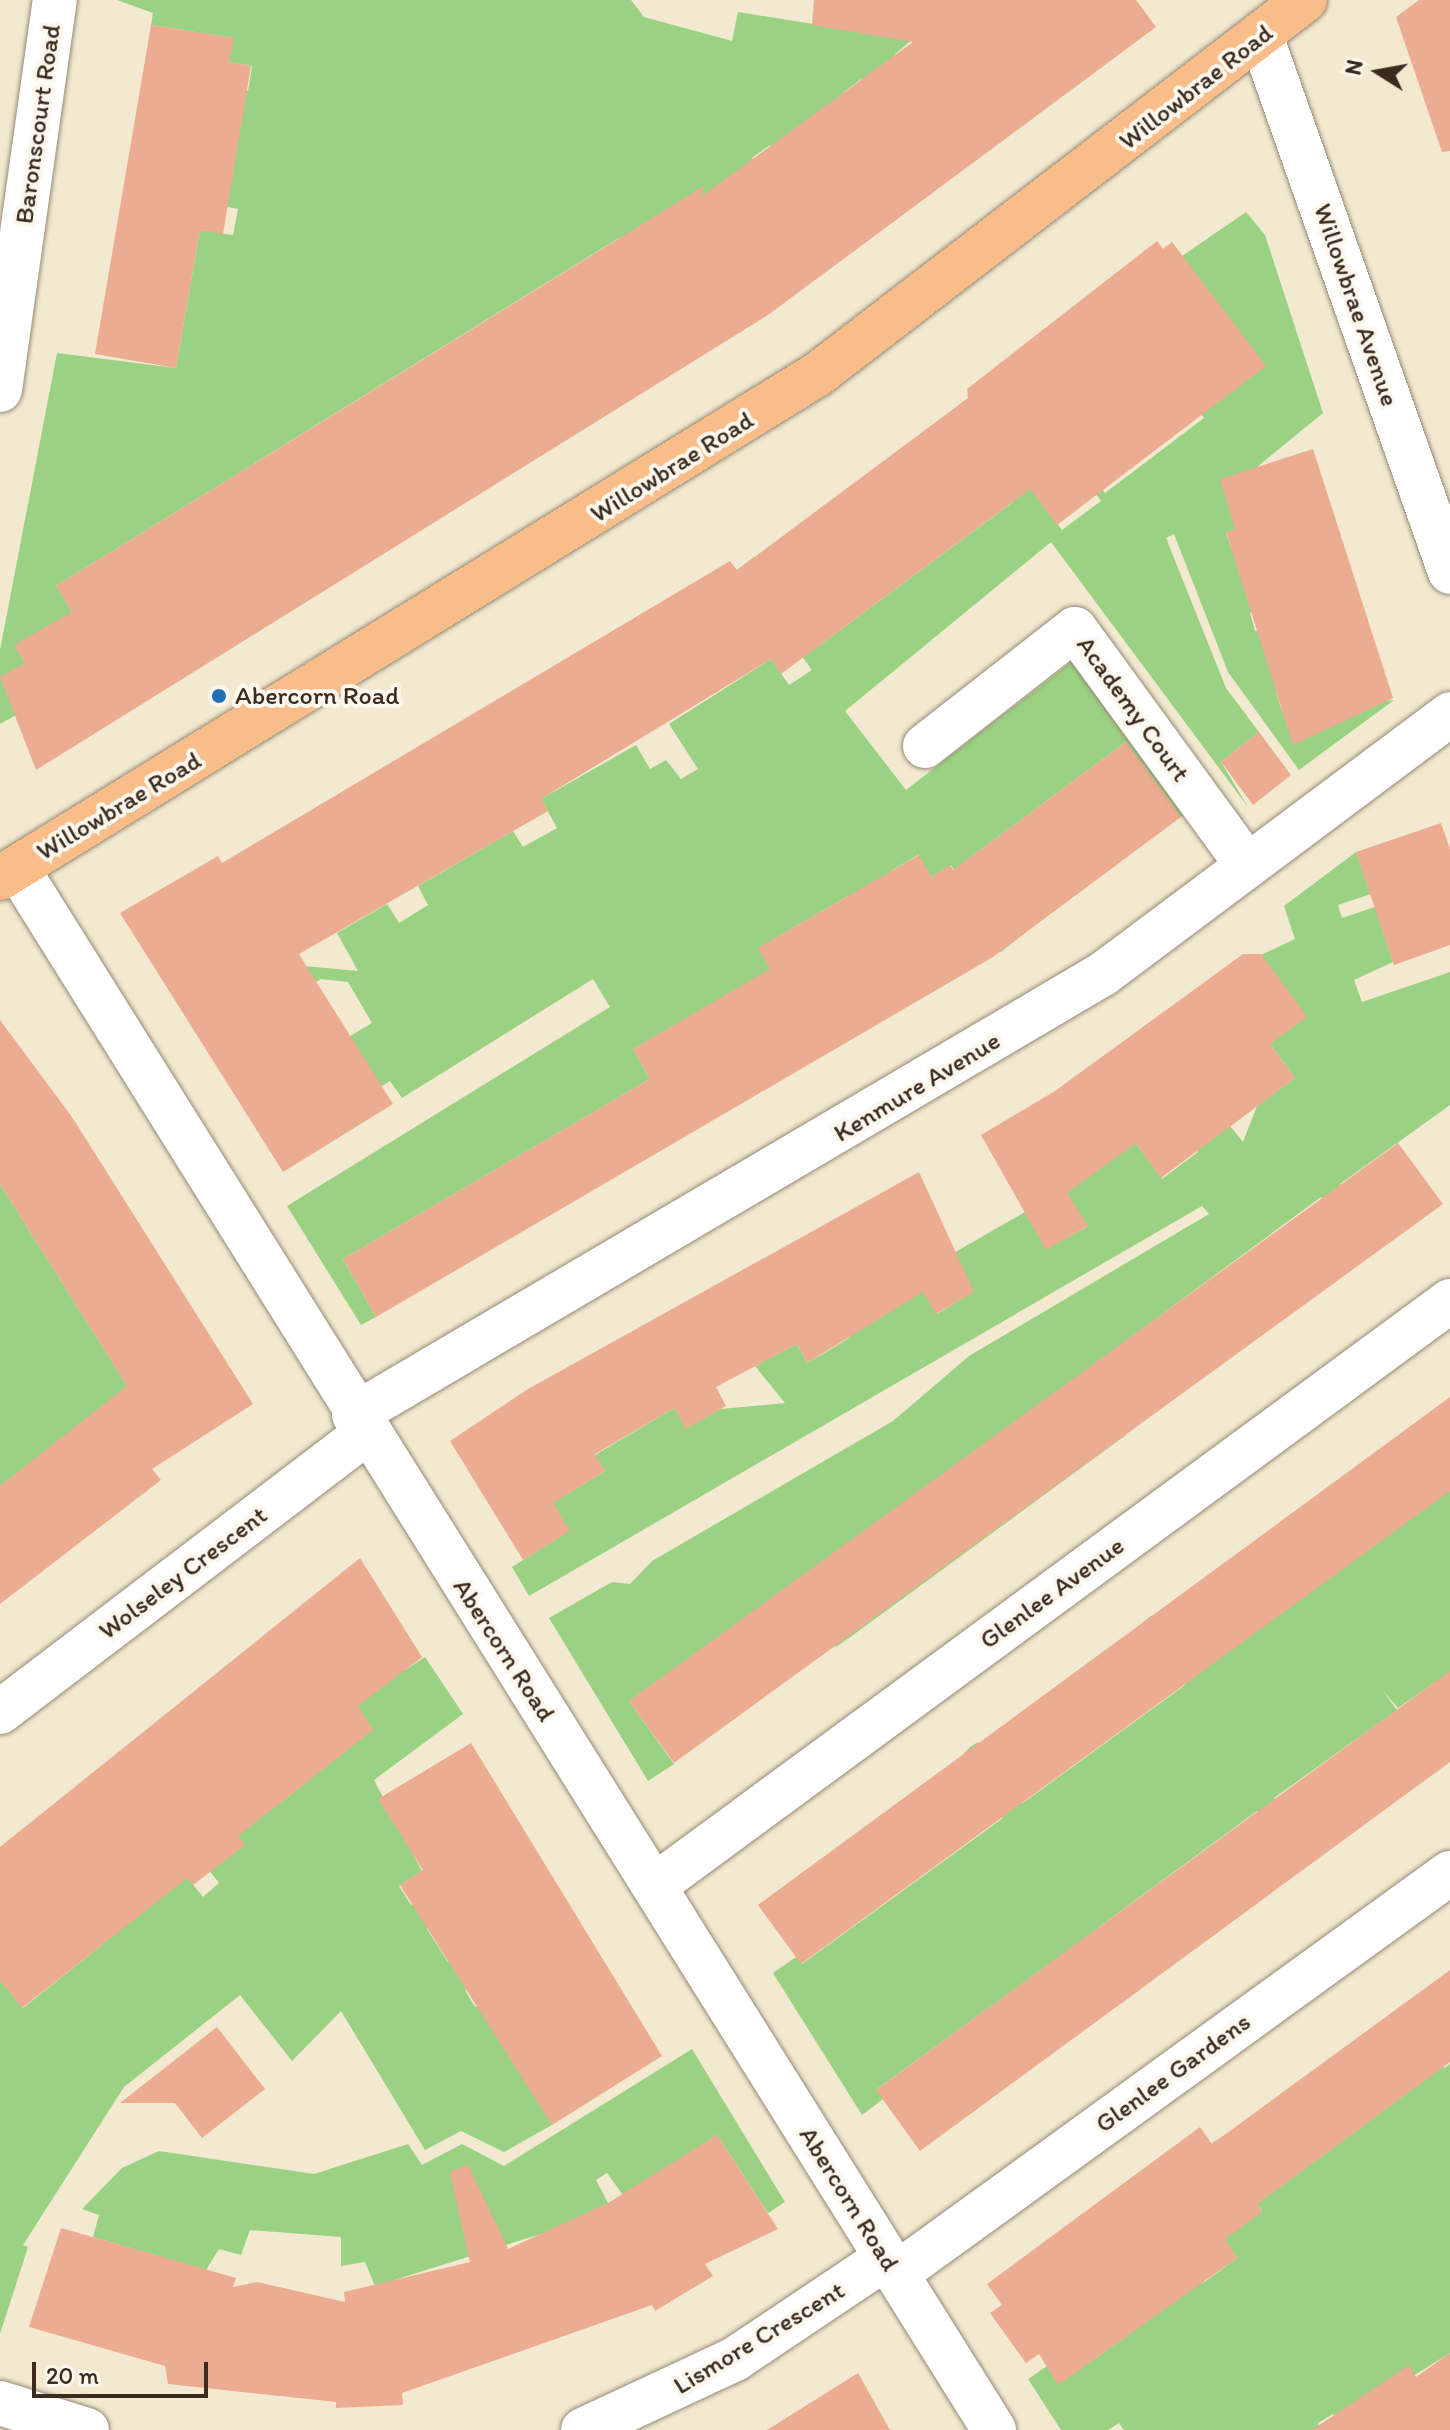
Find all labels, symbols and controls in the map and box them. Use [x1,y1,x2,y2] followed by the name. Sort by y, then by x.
[1113,18,1279,156] street label: Willowbrae Road
[9,22,67,226] street label: Baronscourt Road
[1338,32,1418,112] north arrow
[1339,57,1369,77] text: N
[1307,200,1405,410] street label: Willowbrae Avenue
[585,405,759,529] street label: Willowbrae Road
[1070,630,1196,788] street label: Academy Court
[235,680,399,712] place label: Abercorn Road
[210,687,228,705] marker: Abercorn Road
[31,745,207,867] street label: Willowbrae Road
[828,1025,1006,1149] street label: Kenmure Avenue
[92,1499,274,1647] street label: Wolseley Crescent
[974,1530,1130,1656] street label: Glenlee Avenue
[446,1573,562,1727] street label: Abercorn Road
[1089,2006,1257,2140] street label: Glenlee Gardens
[792,2121,906,2277] street label: Abercorn Road
[668,2275,850,2401] street label: Lismore Crescent
[36,2346,212,2396] scale bar
[46,2361,99,2390] text: 20 m

